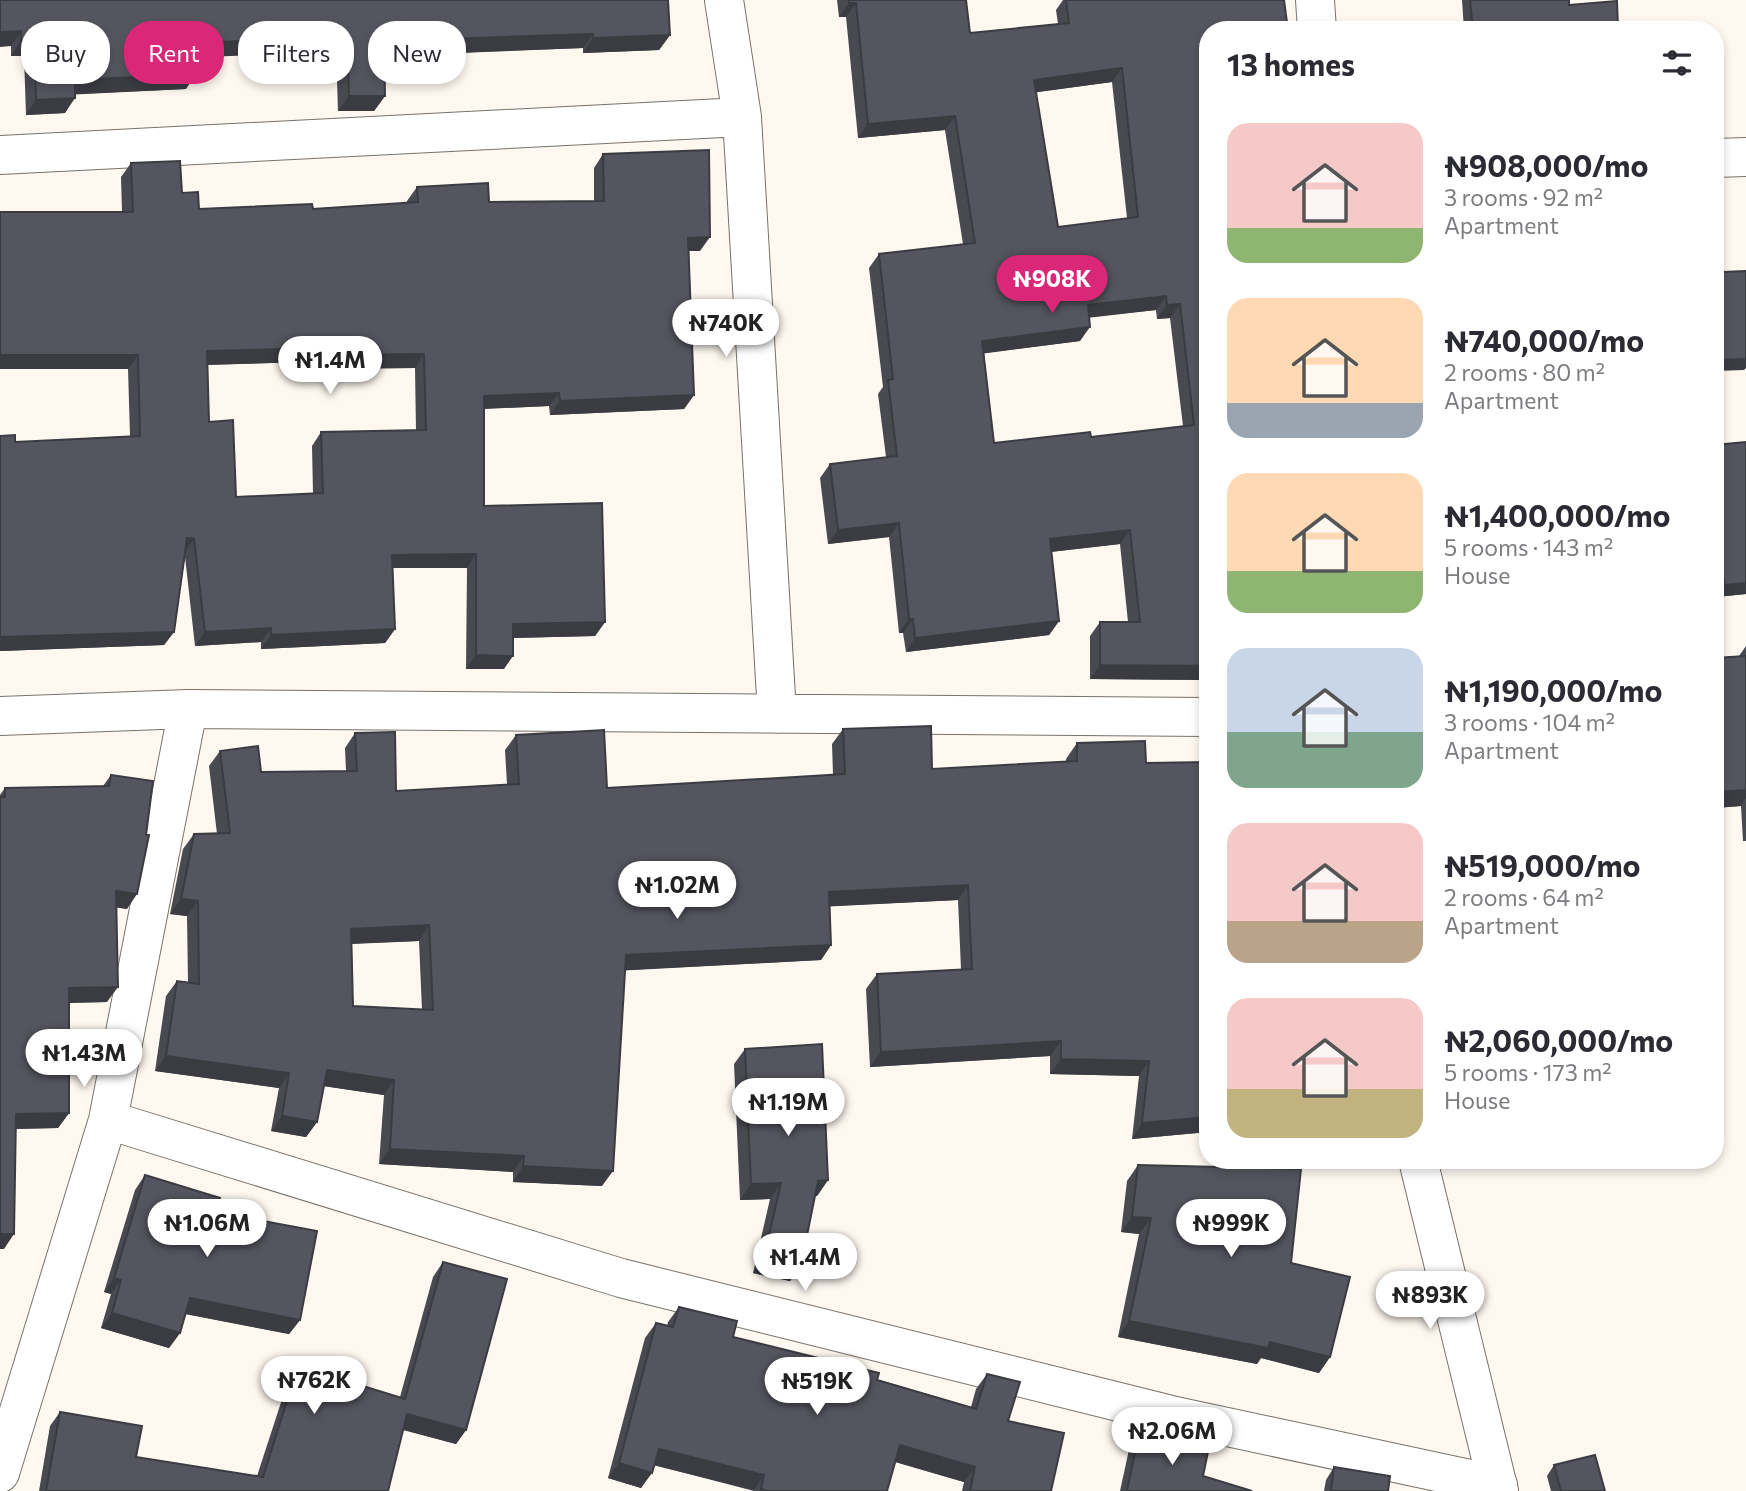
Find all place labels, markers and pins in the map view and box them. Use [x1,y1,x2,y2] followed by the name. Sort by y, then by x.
[1003,256,1101,315] pin: ₦908K
[677,300,775,359] pin: ₦740K
[281,336,379,396] pin: ₦1.4M
[620,862,734,921] pin: ₦1.02M
[27,1030,141,1089] pin: ₦1.43M
[731,1078,845,1138] pin: ₦1.19M
[150,1200,264,1259] pin: ₦1.06M
[1182,1200,1280,1259] pin: ₦999K
[756,1234,854,1293] pin: ₦1.4M
[1381,1272,1479,1331] pin: ₦893K
[265,1356,363,1416] pin: ₦762K
[768,1358,866,1417] pin: ₦519K
[1115,1408,1229,1467] pin: ₦2.06M

